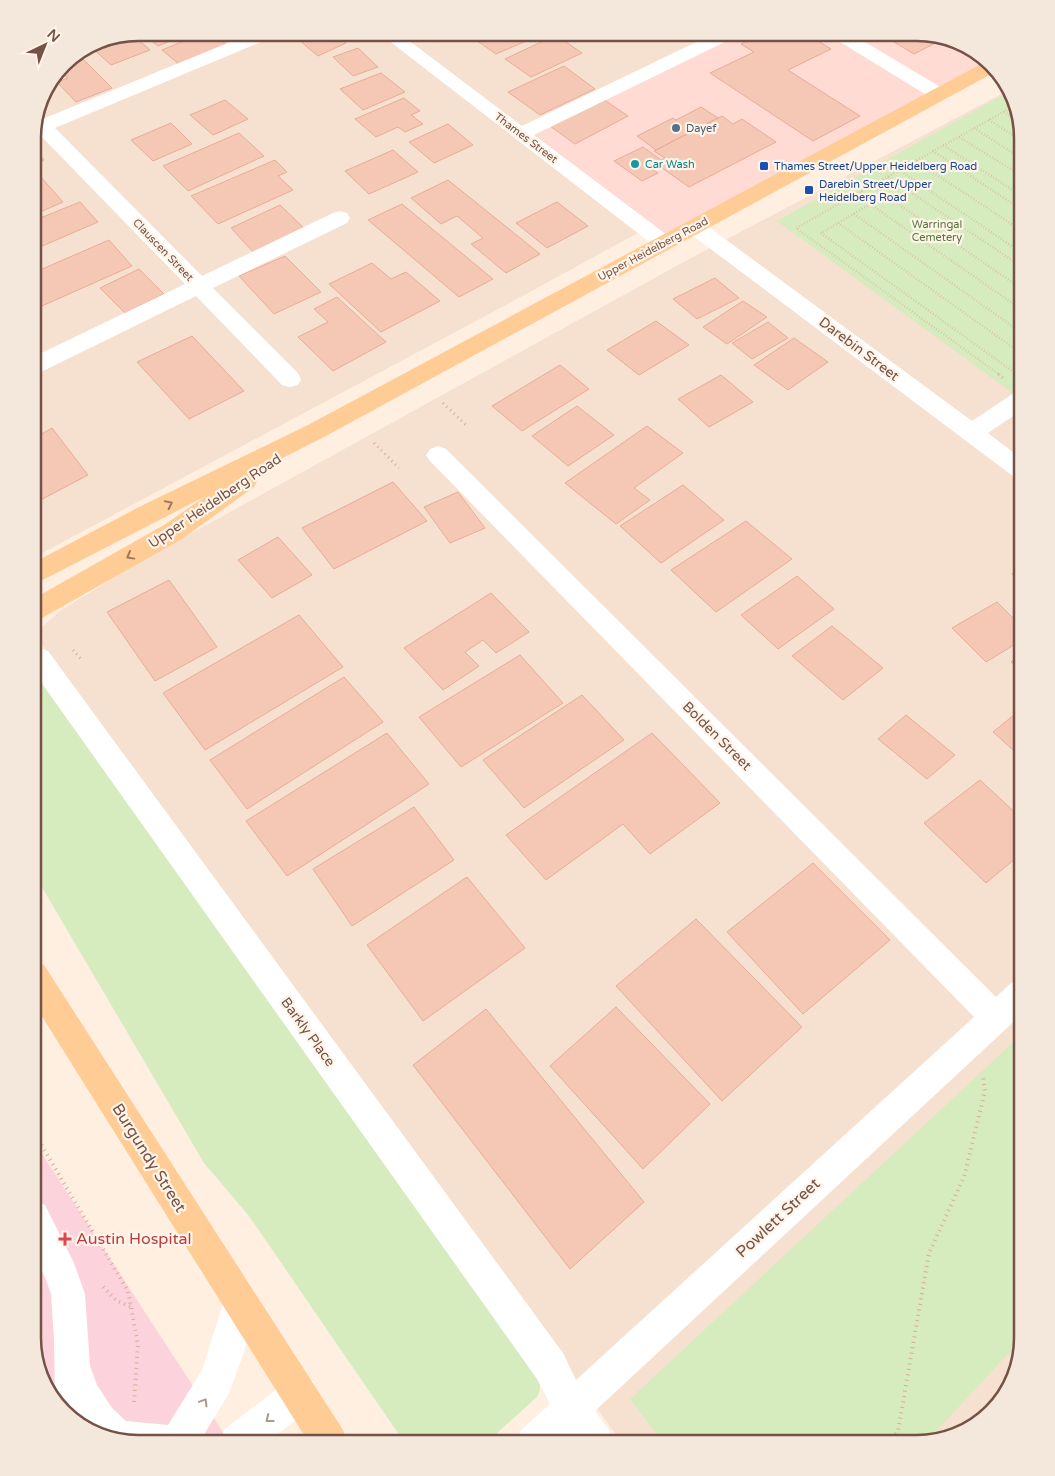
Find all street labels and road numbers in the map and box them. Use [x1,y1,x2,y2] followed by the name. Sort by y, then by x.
[492,110,560,166] street label: Thames Street
[596,214,710,284] street label: Upper Heidelberg Road
[130,216,196,284] street label: Clauscen Street
[816,313,903,385] street label: Darebin Street
[145,450,285,552] street label: Upper Heidelberg Road
[679,698,755,774] street label: Bolden Street
[277,994,339,1070] street label: Barkly Place
[107,1100,191,1216] street label: Burgundy Street
[732,1174,824,1262] street label: Powlett Street

